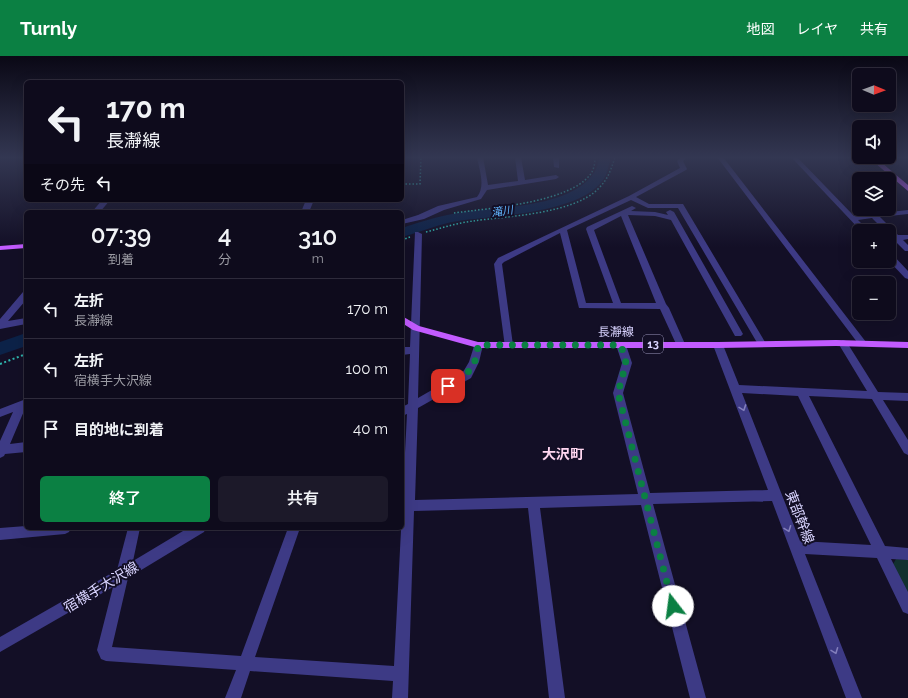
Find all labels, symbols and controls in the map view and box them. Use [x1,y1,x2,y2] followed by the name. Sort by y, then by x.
[20,17,77,39] text: Turnly
[746,21,774,37] text: 地図
[796,21,838,37] text: レイヤ
[860,21,888,37] text: 共有
[852,68,896,112] north arrow
[852,68,896,320] map controls
[106,92,186,125] text: 170 m
[40,96,92,148] icon: left
[852,120,896,164] button: sound
[106,130,160,151] text: 長瀞線
[93,172,115,194] icon: left
[852,172,896,216] button: layers
[40,176,85,194] text: その先
[490,203,515,219] water label: 滝川
[91,220,151,249] text: 07:39
[218,220,231,249] text: 4
[298,222,337,251] text: 310
[852,224,896,268] button: +
[312,251,324,266] text: m
[108,252,134,267] text: 到着
[218,252,231,267] text: 分
[852,276,896,320] button: −
[74,292,104,310] text: 左折
[40,298,62,320] icon: left
[347,300,388,318] text: 170 m
[74,313,113,328] text: 長瀞線
[598,325,634,339] street label: 長瀞線
[643,335,663,353] road number: 13
[74,352,104,370] text: 左折
[40,358,62,380] icon: left
[346,360,388,378] text: 100 m
[431,369,465,403] pin
[74,373,152,388] text: 宿横手大沢線
[437,375,459,397] icon: arrive
[738,404,746,411] one-way arrow
[40,418,62,440] icon: arrive
[353,420,388,438] text: 40 m
[74,421,164,439] text: 目的地に到着
[542,446,584,462] district label: 大沢町
[40,476,210,522] button: 終了
[218,476,388,522] button: 共有
[782,488,818,546] street label: 東部幹線
[784,526,792,533] one-way arrow
[61,559,141,615] street label: 宿横手大沢線
[652,585,694,627] position arrow
[831,647,839,654] one-way arrow

